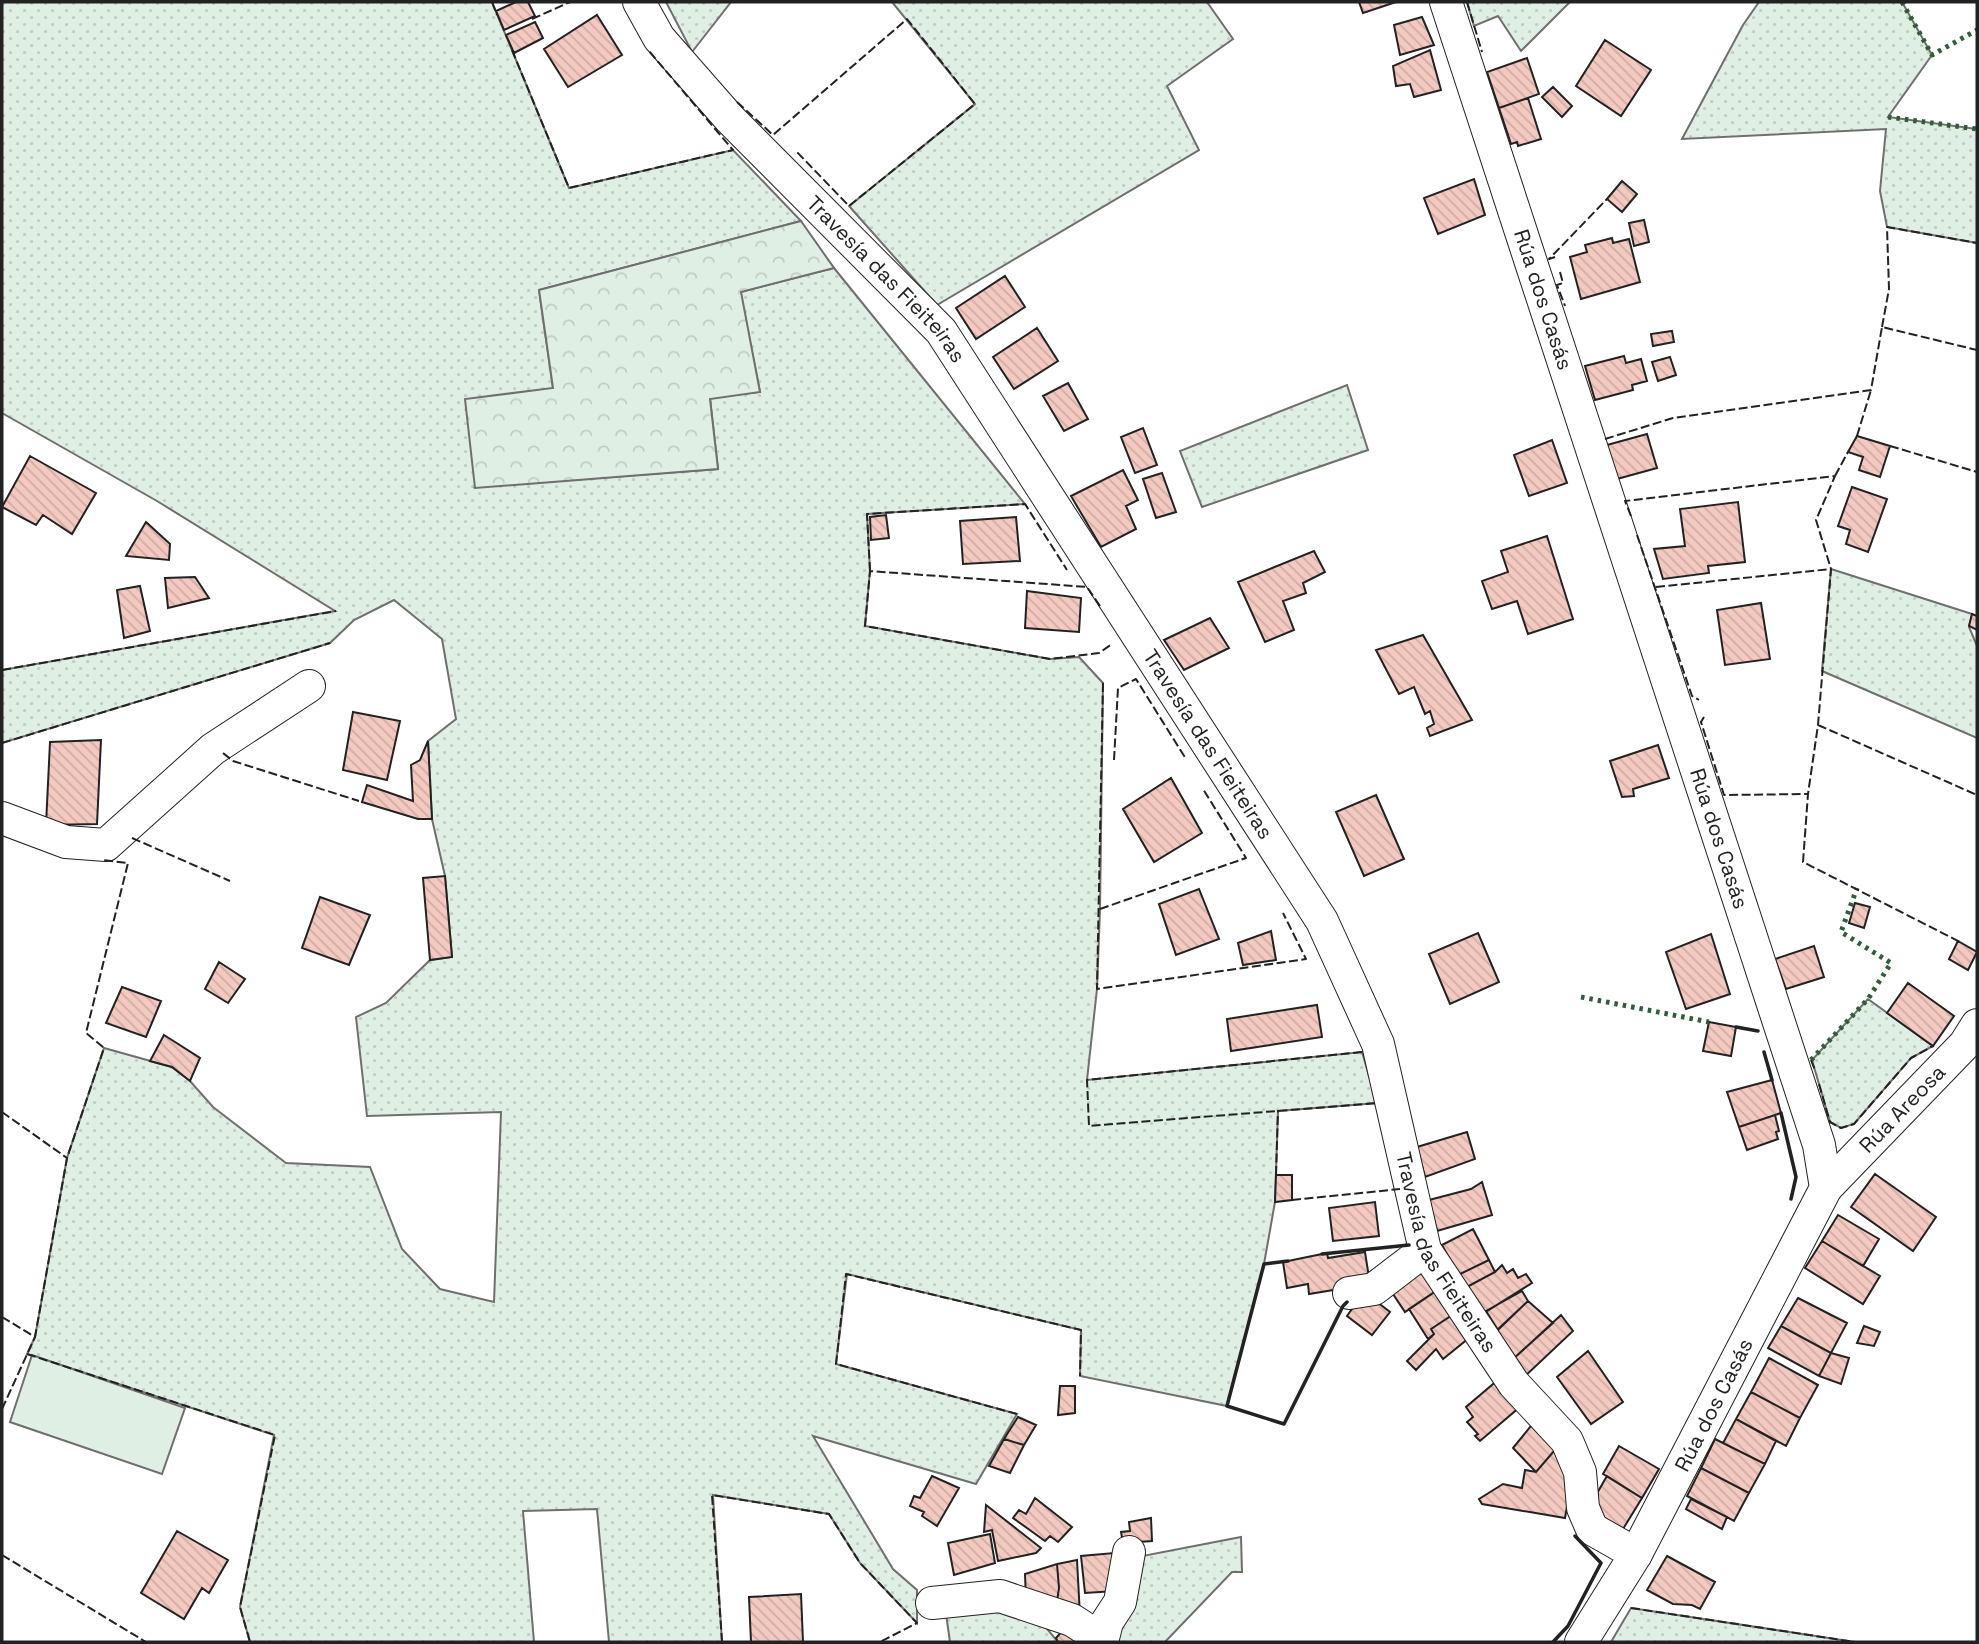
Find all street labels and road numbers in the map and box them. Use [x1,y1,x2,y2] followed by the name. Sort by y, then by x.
[801,190,972,368] street label: Travesía das Fieiteiras
[1508,226,1579,373] street label: Rúa dos Casás
[1137,644,1279,844] street label: Travesía das Fieiteiras
[1684,765,1755,912] street label: Rúa dos Casás
[1853,1059,1951,1158] street label: Rúa Areosa
[1390,1149,1503,1358] street label: Travesía das Fieiteiras
[1668,1334,1759,1476] street label: Rúa dos Casás

